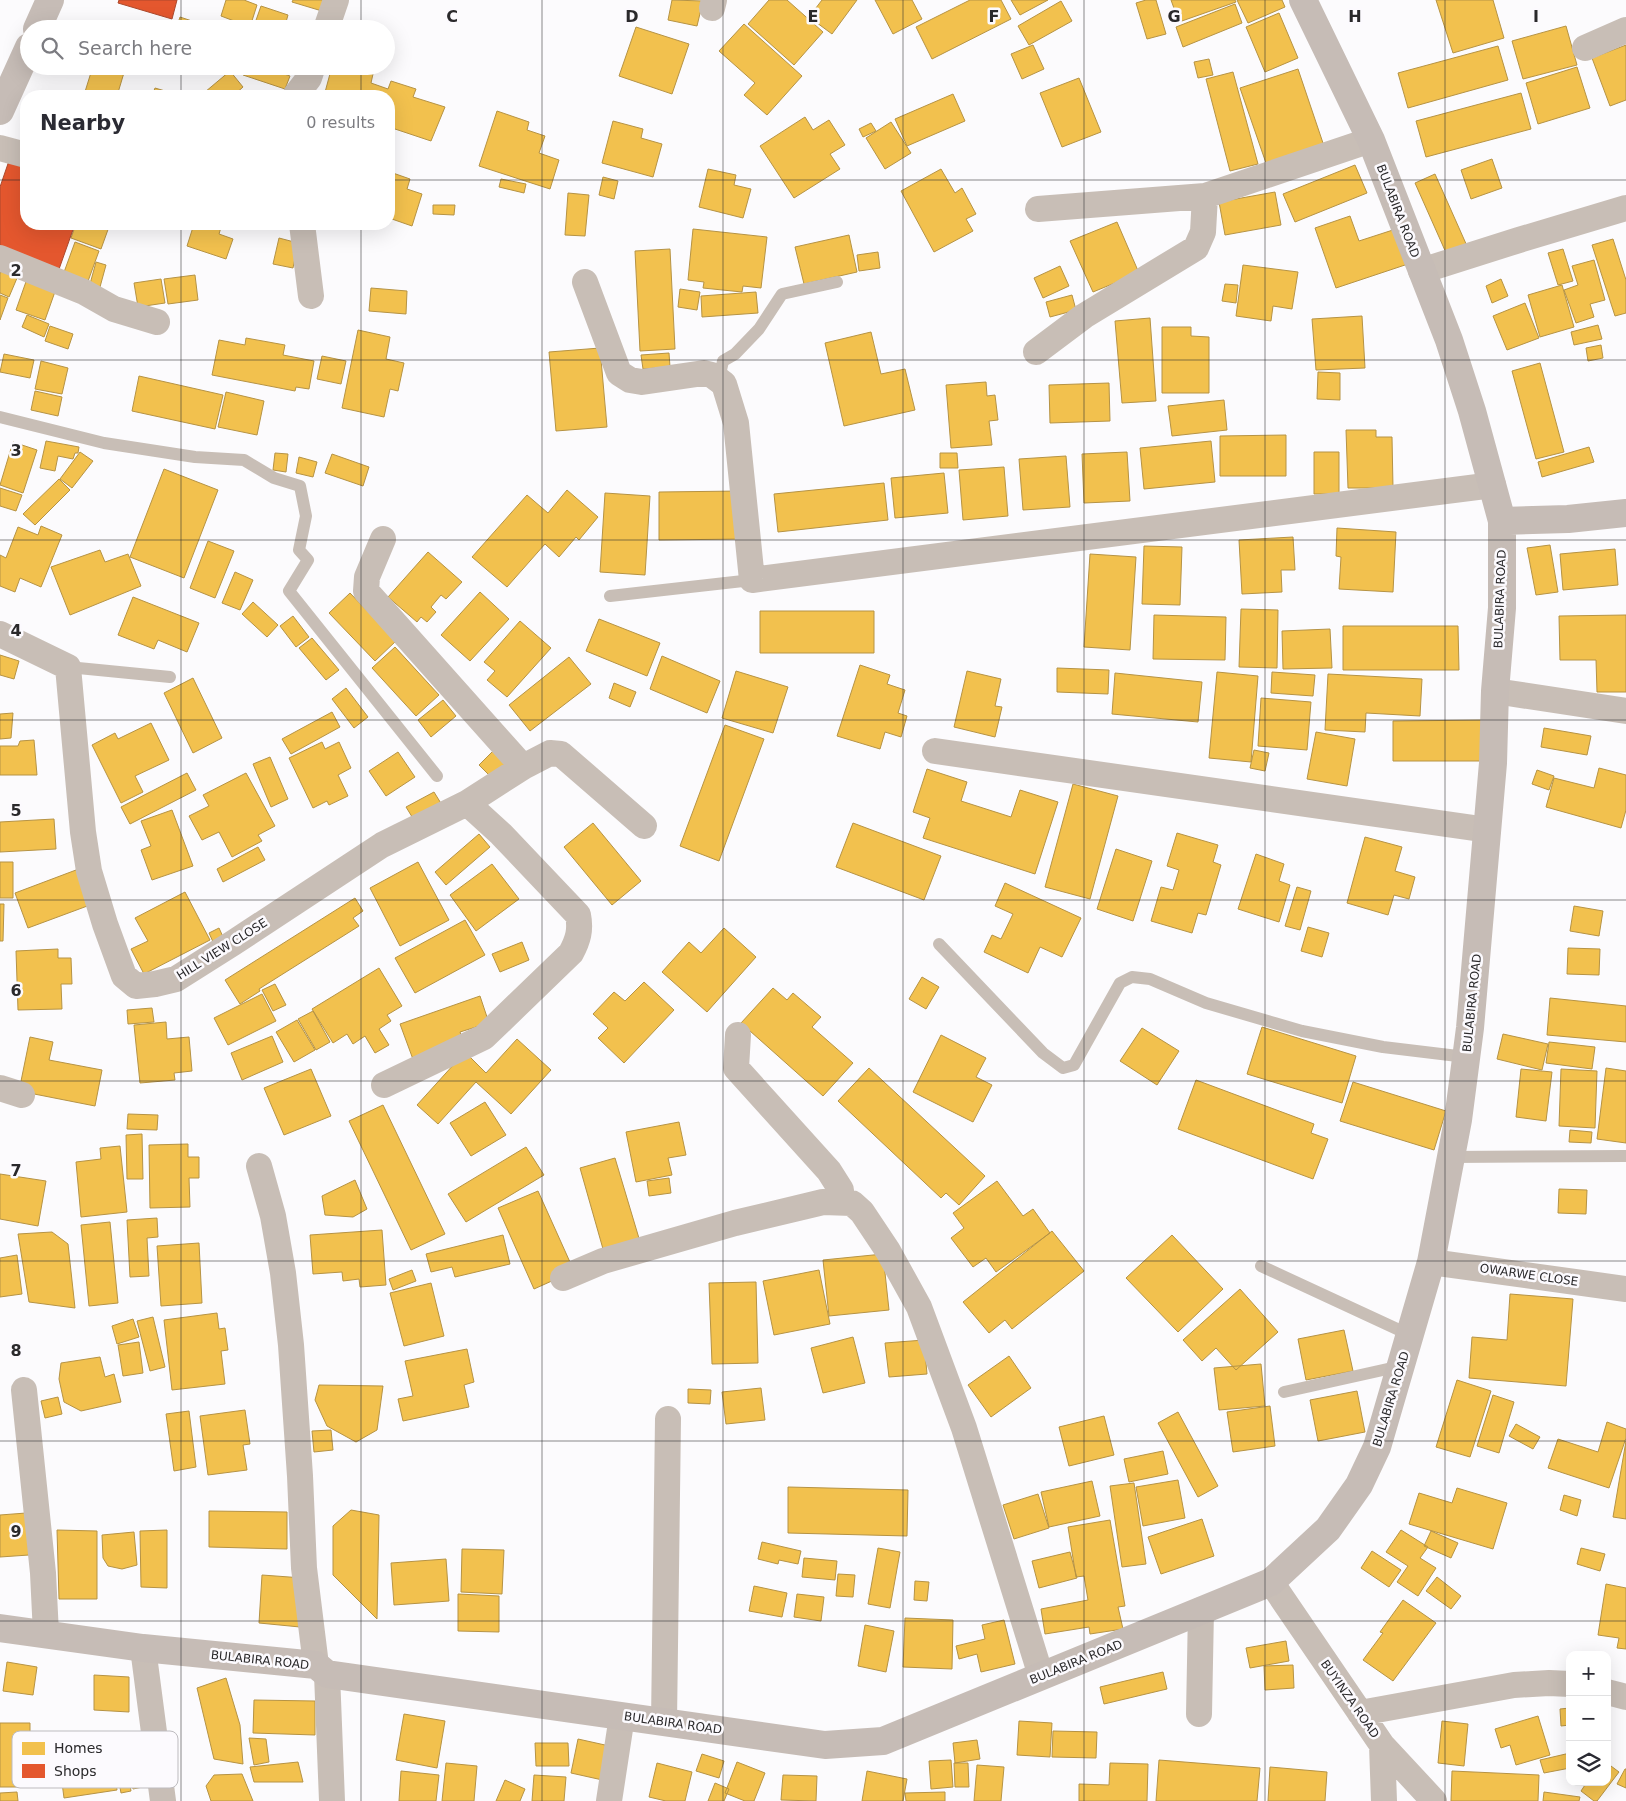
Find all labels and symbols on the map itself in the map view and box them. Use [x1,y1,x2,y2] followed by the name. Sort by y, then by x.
[446,7,458,26] text: C
[625,7,639,26] text: D
[808,7,818,26] text: E
[989,7,999,26] text: F
[1167,7,1181,26] text: G
[1348,7,1362,26] text: H
[1533,7,1539,26] text: I
[1374,162,1422,260] street label: BULABIRA ROAD
[10,261,22,280] text: 2
[10,441,22,460] text: 3
[1491,549,1509,649] street label: BULABIRA ROAD
[10,621,22,640] text: 4
[10,801,22,820] text: 5
[174,915,270,983] street label: HILL VIEW CLOSE
[1460,953,1484,1053] street label: BULABIRA ROAD
[10,981,22,1000] text: 6
[10,1161,22,1180] text: 7
[1479,1261,1579,1289] street label: OWARWE CLOSE
[10,1341,22,1360] text: 8
[1370,1350,1412,1448] street label: BULABIRA ROAD
[10,1522,22,1541] text: 9
[1028,1637,1124,1687] street label: BULABIRA ROAD
[210,1648,310,1672] street label: BULABIRA ROAD
[1318,1657,1382,1741] street label: BUYINZA ROAD
[623,1709,723,1737] street label: BULABIRA ROAD
[12,1731,178,1788] legend
[54,1740,103,1756] text: Homes
[54,1763,97,1779] text: Shops

